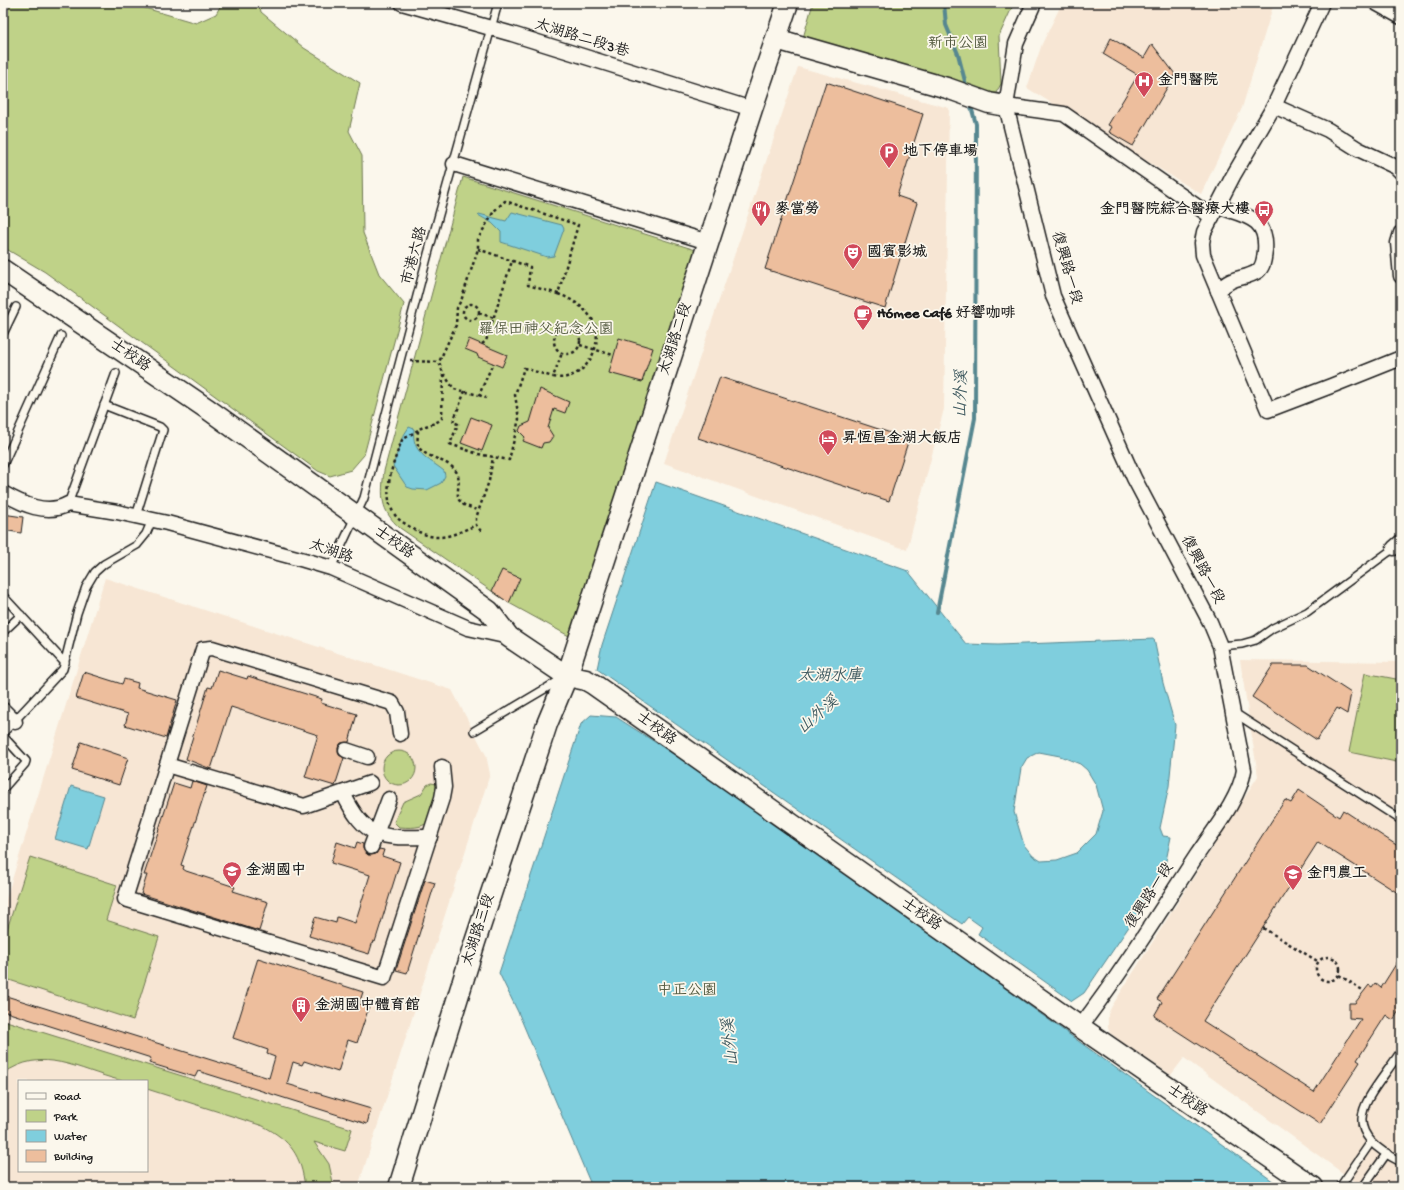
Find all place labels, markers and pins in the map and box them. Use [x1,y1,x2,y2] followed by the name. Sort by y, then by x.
[1133,70,1155,98] hospital icon: 金門醫院
[1158,71,1218,90] place label: 金門醫院
[878,141,900,169] parking icon: 地下停車場
[903,143,978,161] place label: 地下停車場
[750,199,772,227] restaurant icon: 麥當勞
[1253,199,1275,227] bus stop icon: 金門醫院綜合醫療大樓
[775,200,820,219] place label: 麥當勞
[1100,200,1250,219] place label: 金門醫院綜合醫療大樓
[842,242,864,270] theatre icon: 國賓影城
[867,244,927,262] place label: 國賓影城
[852,303,874,331] cafe icon: Hómee Café 好響咖啡
[877,304,1015,323] place label: Hómee Café 好響咖啡
[817,428,839,456] hotel icon: 昇恆昌金湖大飯店
[842,430,962,448] place label: 昇恆昌金湖大飯店
[221,860,243,888] school or university icon: 金湖國中
[246,862,306,880] place label: 金湖國中
[1282,863,1304,891] school or university icon: 金門農工
[1307,865,1367,883] place label: 金門農工
[290,995,312,1023] building icon: 金湖國中體育館
[315,997,420,1015] place label: 金湖國中體育館

